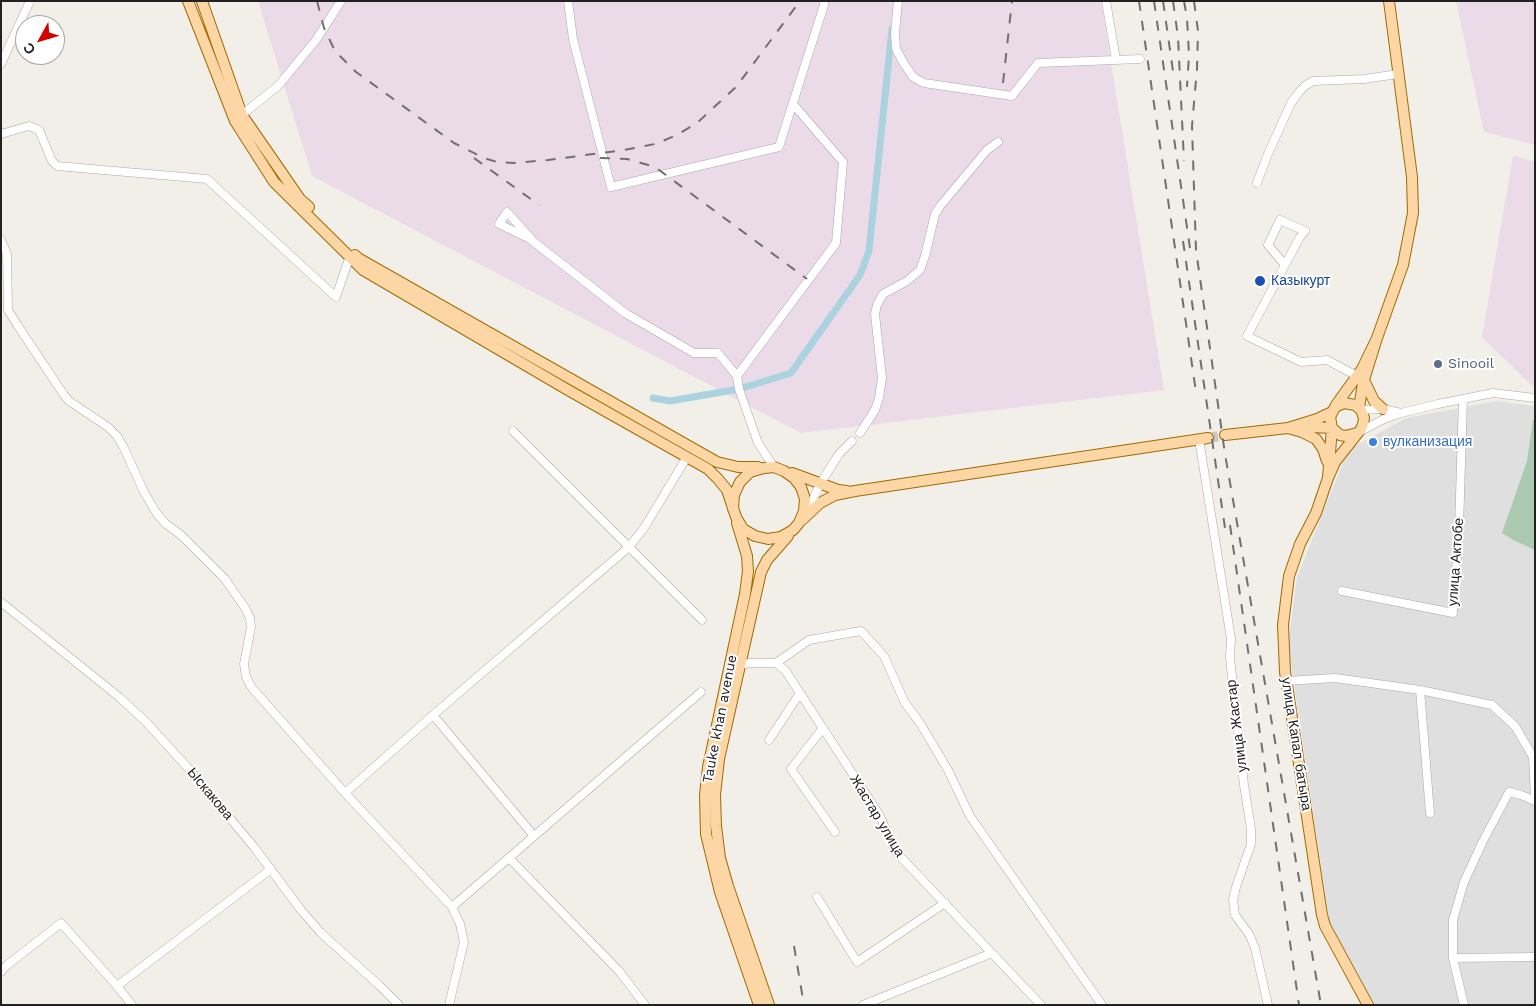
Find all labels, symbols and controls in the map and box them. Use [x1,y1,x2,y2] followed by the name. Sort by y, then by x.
[15,15,65,65] north arrow
[20,40,39,58] text: С
[1271,273,1330,289] place label: Казыкурт
[1253,274,1267,288] marker: Казыкурт
[1448,356,1494,372] place label: Sinooil
[1432,358,1444,370] marker: Sinooil
[1383,434,1472,450] place label: вулканизация
[1367,436,1379,448] marker: вулканизация
[1445,517,1467,607] street label: улица Актобе
[699,653,741,785] street label: Tauke khan avenue
[1277,676,1315,812] street label: улица Капал батыра
[1223,679,1251,773] street label: улица Жастар
[183,765,237,823] street label: Ыскакова
[846,772,908,860] street label: Жастар улица

